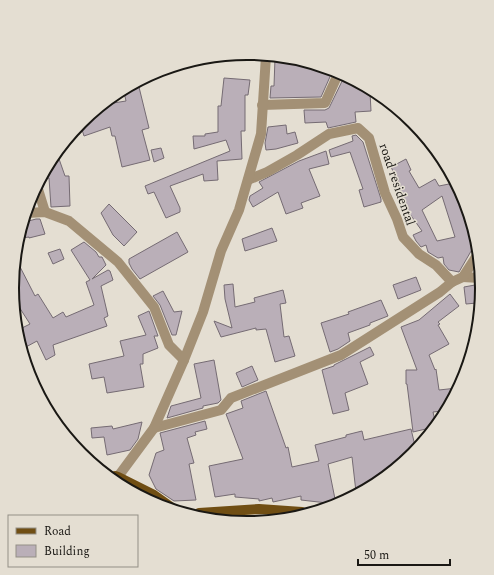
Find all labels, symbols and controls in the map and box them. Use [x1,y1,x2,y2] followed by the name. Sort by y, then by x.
[374,140,421,228] street label: road residental
[8,515,138,567] legend
[44,522,71,541] text: Road
[358,541,450,567] scale bar
[44,542,90,561] text: Building
[364,546,389,565] text: 50 m

